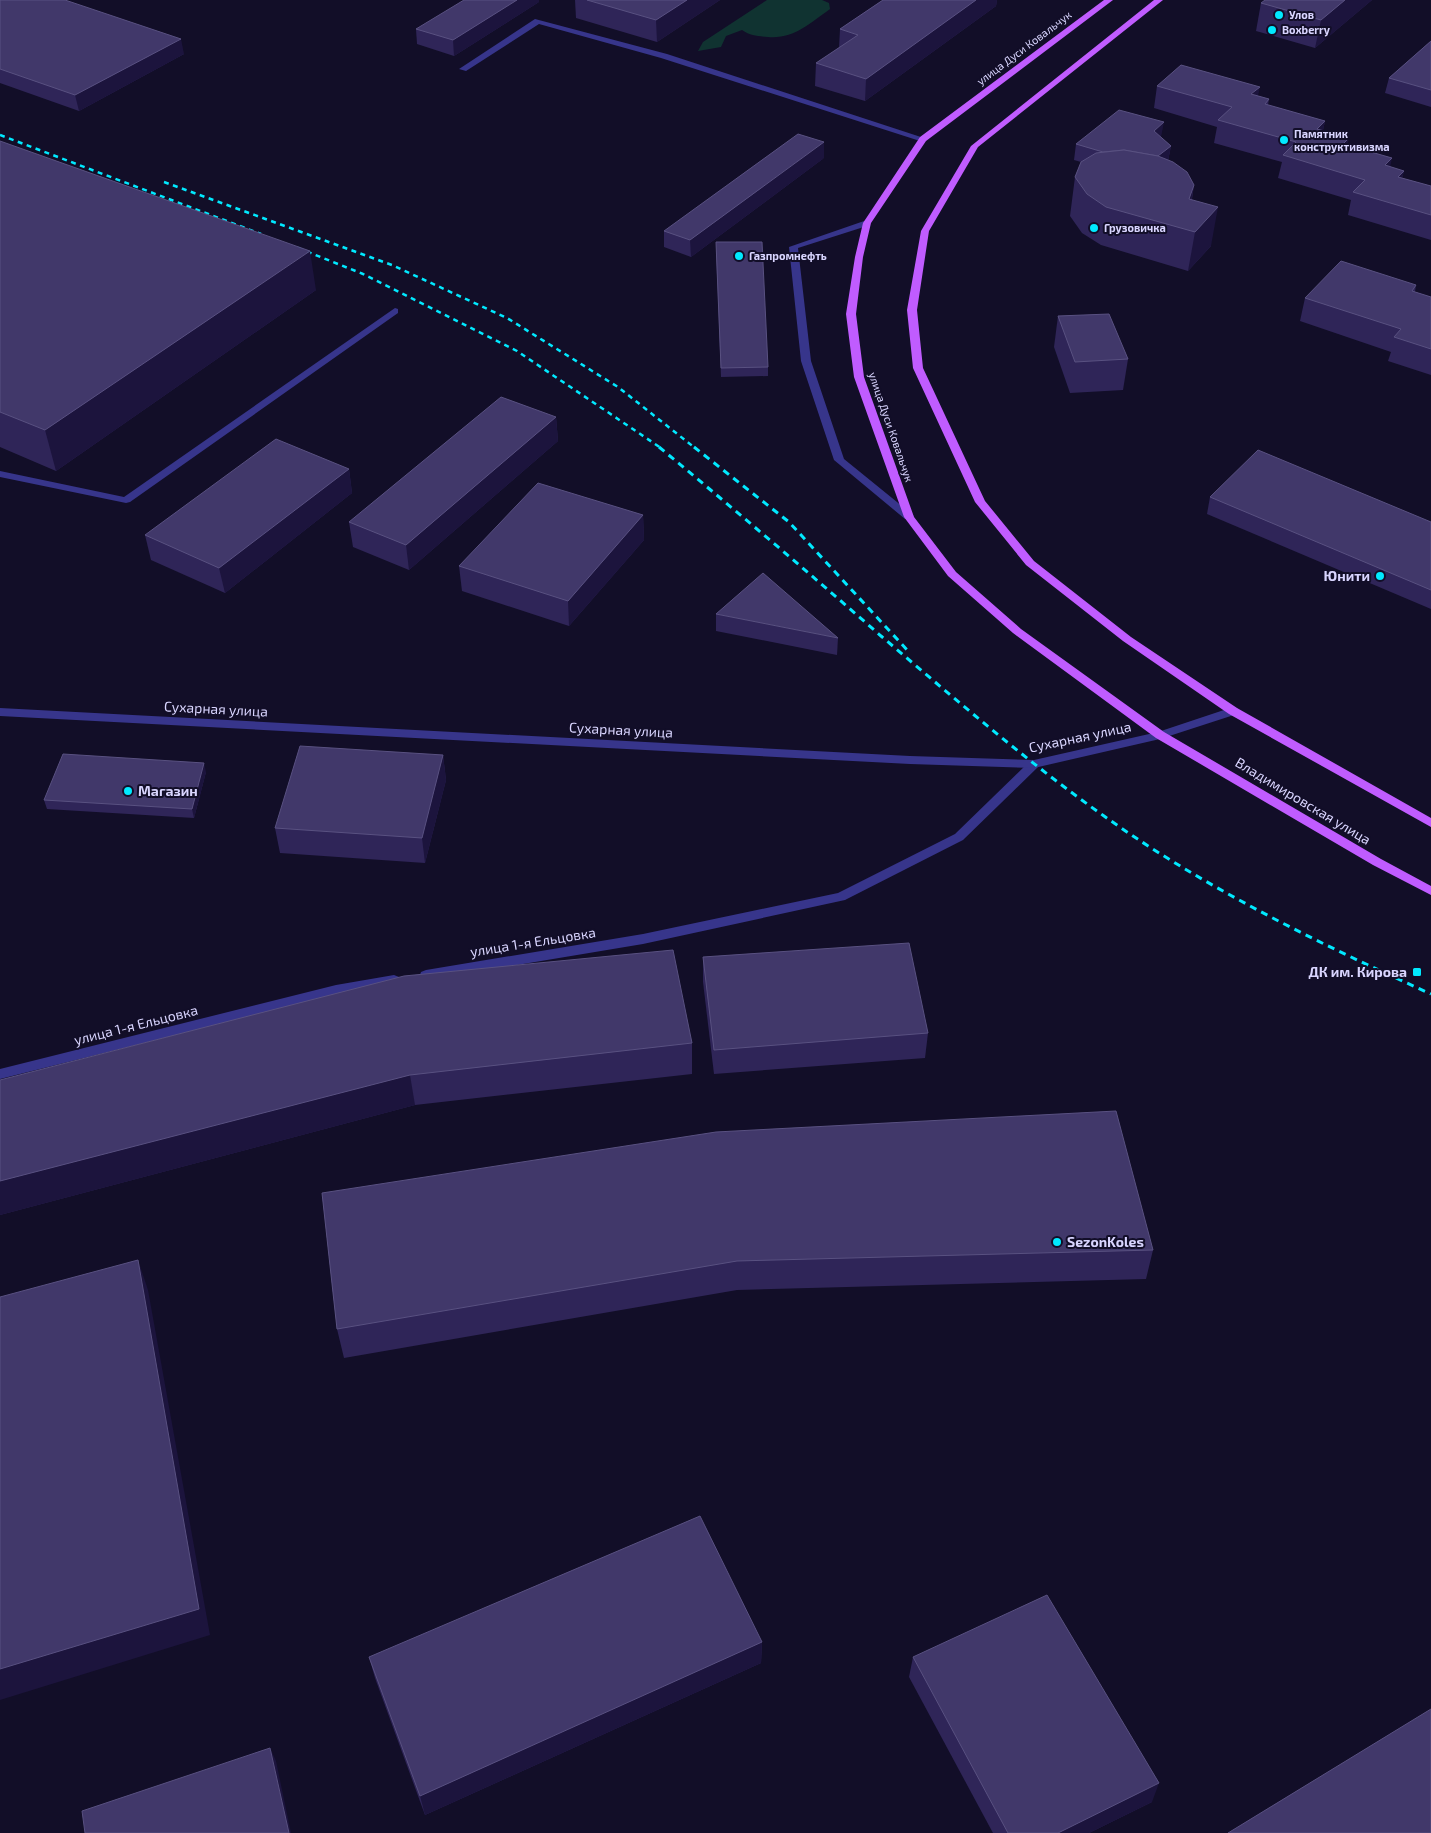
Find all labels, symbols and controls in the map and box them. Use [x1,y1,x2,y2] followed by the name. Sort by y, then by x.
[974,8,1074,88] street label: улица Дуси Ковальчук
[1289,8,1314,21] place label: Улов
[1273,9,1285,21] marker: Улов
[1282,23,1331,37] place label: Boxberry
[1266,24,1278,36] marker: Boxberry
[1294,127,1390,153] place label: Памятник конструктивизма
[1278,134,1290,146] marker: Памятник конструктивизма
[1104,221,1166,234] place label: Грузовичка
[1088,222,1100,234] marker: Грузовичка
[749,249,827,262] place label: Газпромнефть
[733,250,745,262] marker: Газпромнефть
[866,370,916,484] street label: улица Дуси Ковальчук
[1324,567,1370,584] place label: Юнити
[1374,570,1386,582] marker: Юнити
[163,697,269,720] street label: Сухарная улица
[1027,717,1133,756] street label: Сухарная улица
[568,718,674,741] street label: Сухарная улица
[1232,753,1374,848] street label: Владимировская улица
[138,782,198,799] place label: Магазин
[122,785,134,797] marker: Магазин
[469,923,597,960] street label: улица 1-я Ельцовка
[1308,963,1407,980] place label: ДК им. Кирова
[1411,966,1423,978] marker: ДК им. Кирова
[72,1001,200,1048] street label: улица 1-я Ельцовка
[1067,1233,1144,1250] place label: SezonKoles
[1051,1236,1063,1248] marker: SezonKoles

